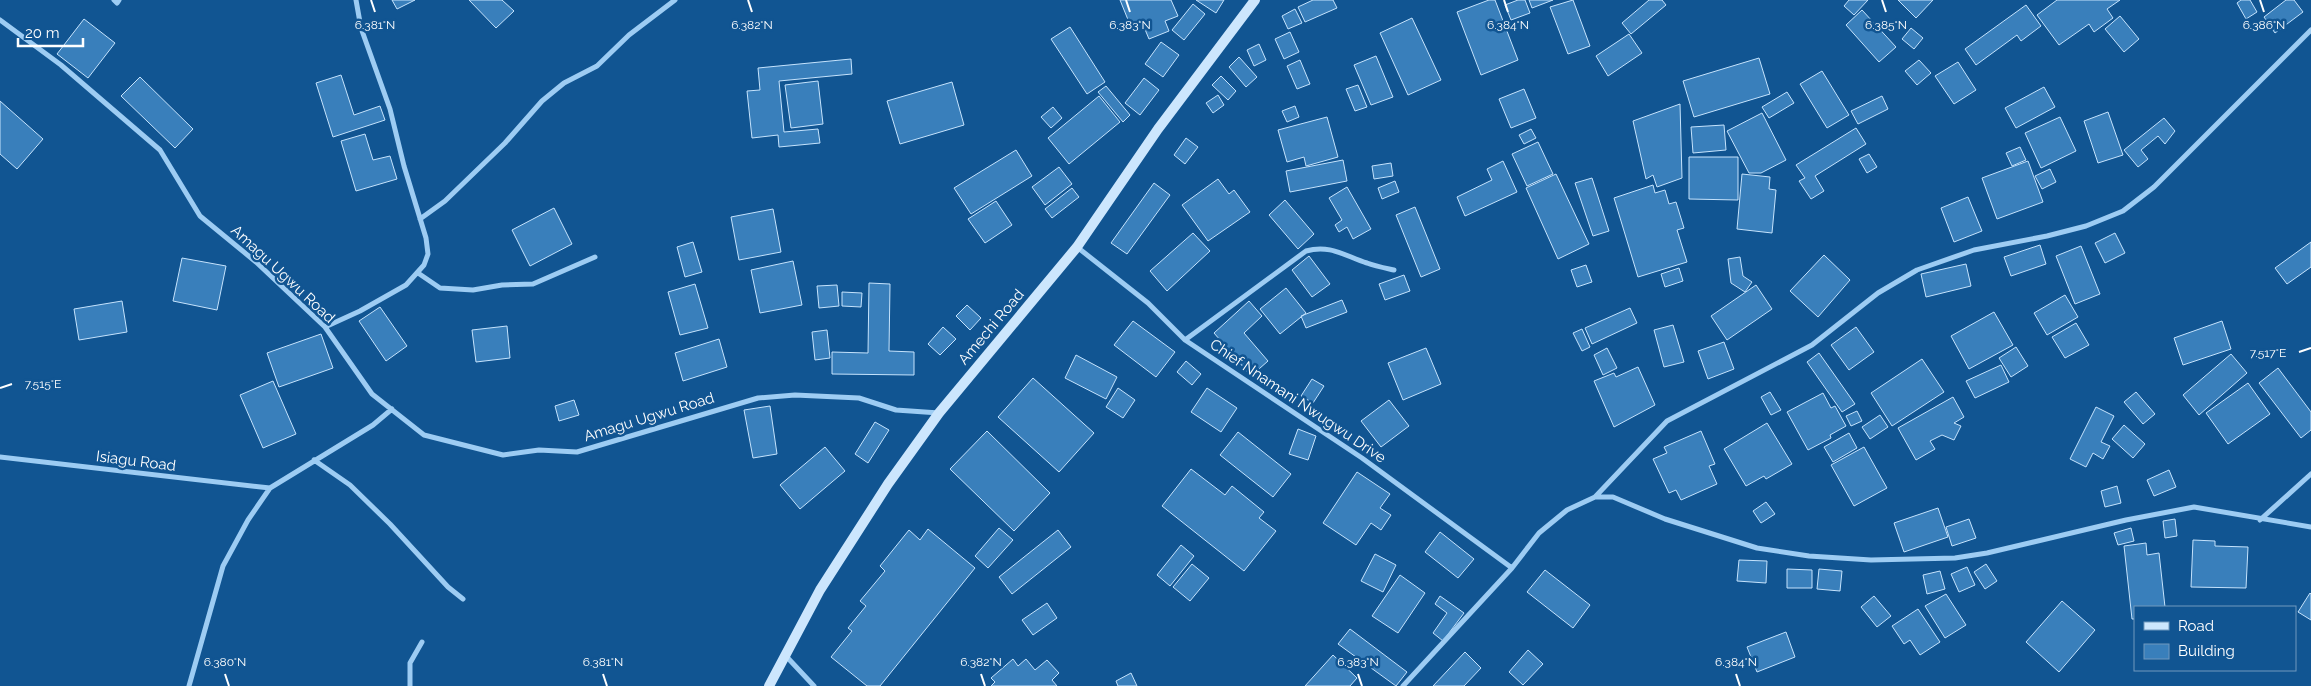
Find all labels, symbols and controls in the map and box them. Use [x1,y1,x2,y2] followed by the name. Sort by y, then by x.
[18,15,82,47] scale bar
[355,18,395,32] text: 6.381°N
[731,18,773,32] text: 6.382°N
[1109,18,1151,32] text: 6.383°N
[1487,18,1529,32] text: 6.384°N
[1865,18,1907,32] text: 6.385°N
[2243,18,2285,32] text: 6.386°N
[25,24,60,42] text: 20 m
[227,221,339,327] street label: Amagu Ugwu Road
[954,286,1028,368] street label: Amechi Road
[1207,335,1390,467] street label: Chief Nnamani Nwugwu Drive
[2250,346,2286,360] text: 7.517°E
[25,377,61,391] text: 7.515°E
[582,389,716,445] street label: Amagu Ugwu Road
[95,447,177,475] street label: Isiagu Road
[2134,606,2296,671] legend
[2178,617,2214,635] text: Road
[2178,642,2235,660] text: Building
[204,655,246,669] text: 6.380°N
[583,655,623,669] text: 6.381°N
[960,655,1002,669] text: 6.382°N
[1337,655,1379,669] text: 6.383°N
[1715,655,1757,669] text: 6.384°N

